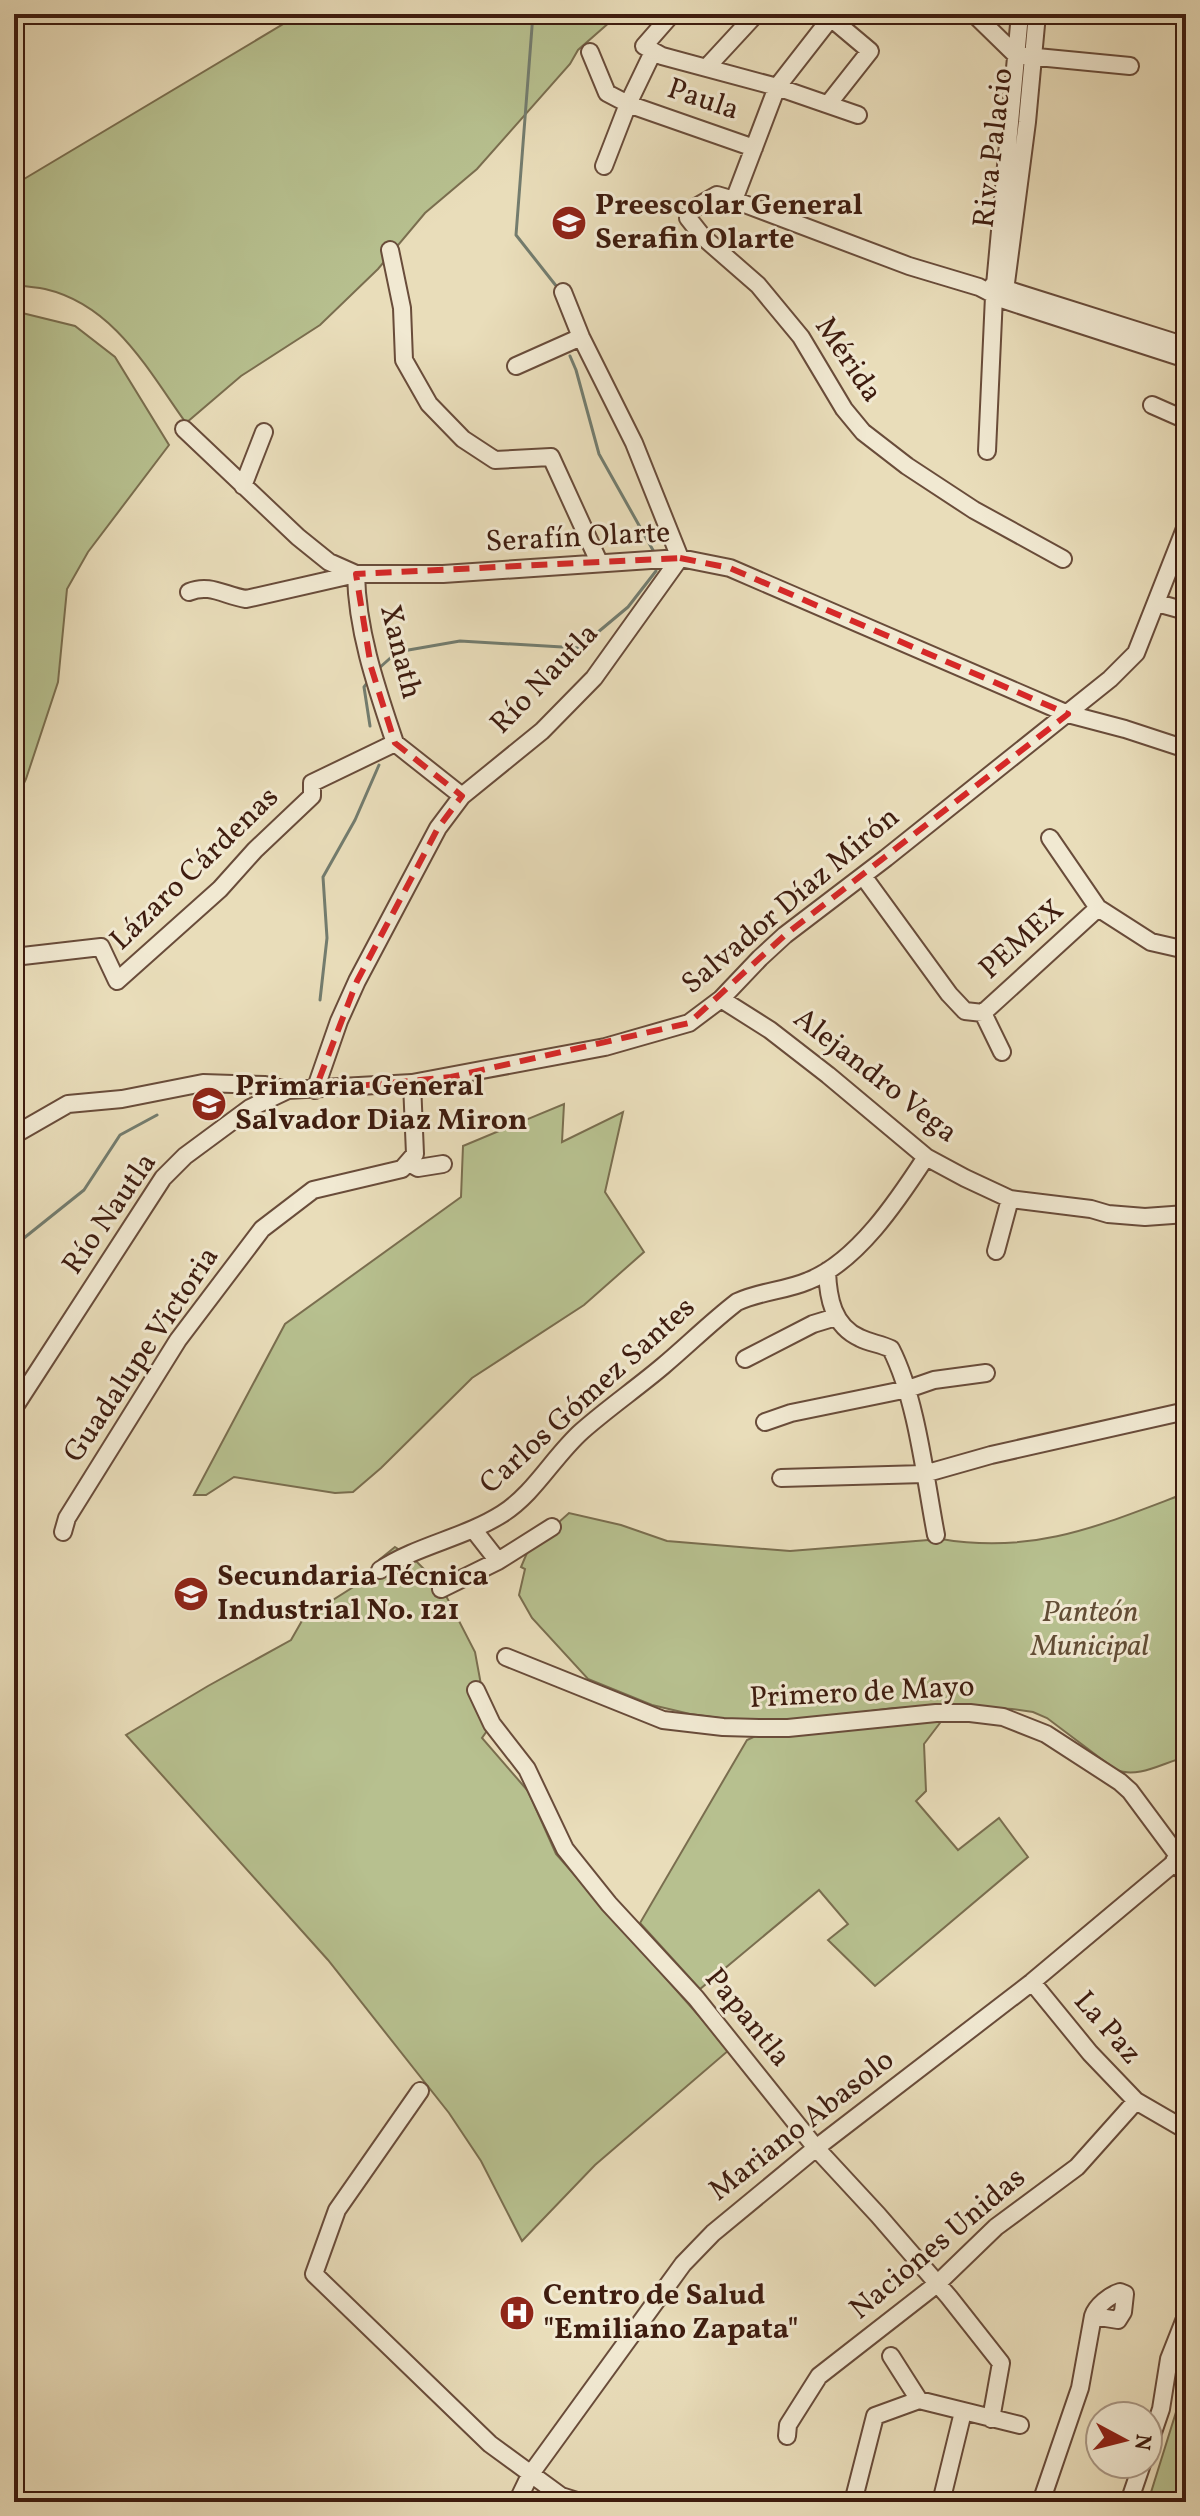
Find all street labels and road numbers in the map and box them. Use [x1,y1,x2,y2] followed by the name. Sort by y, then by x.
[963,66,1025,230] street label: Riva Palacio
[662,68,744,132] street label: Paula
[804,309,892,411] street label: Mérida
[485,512,671,564] street label: Serafín Olarte
[368,600,432,704] street label: Xanath
[481,614,609,744] street label: Río Nautla
[101,777,289,961] street label: Lázaro Cárdenas
[673,797,909,1005] street label: Salvador Díaz Mirón
[970,890,1074,990] street label: PEMEX
[784,998,966,1154] street label: Alejandro Vega
[53,1145,167,1283] street label: Río Nautla
[54,1239,230,1471] street label: Guadalupe Victoria
[471,1288,705,1504] street label: Carlos Gómez Santes
[748,1666,976,1720] street label: Primero de Mayo
[694,1959,800,2077] street label: Papantla
[1063,1982,1151,2074] street label: La Paz
[700,2040,904,2212] street label: Mariano Abasolo
[841,2158,1035,2330] street label: Naciones Unidas

